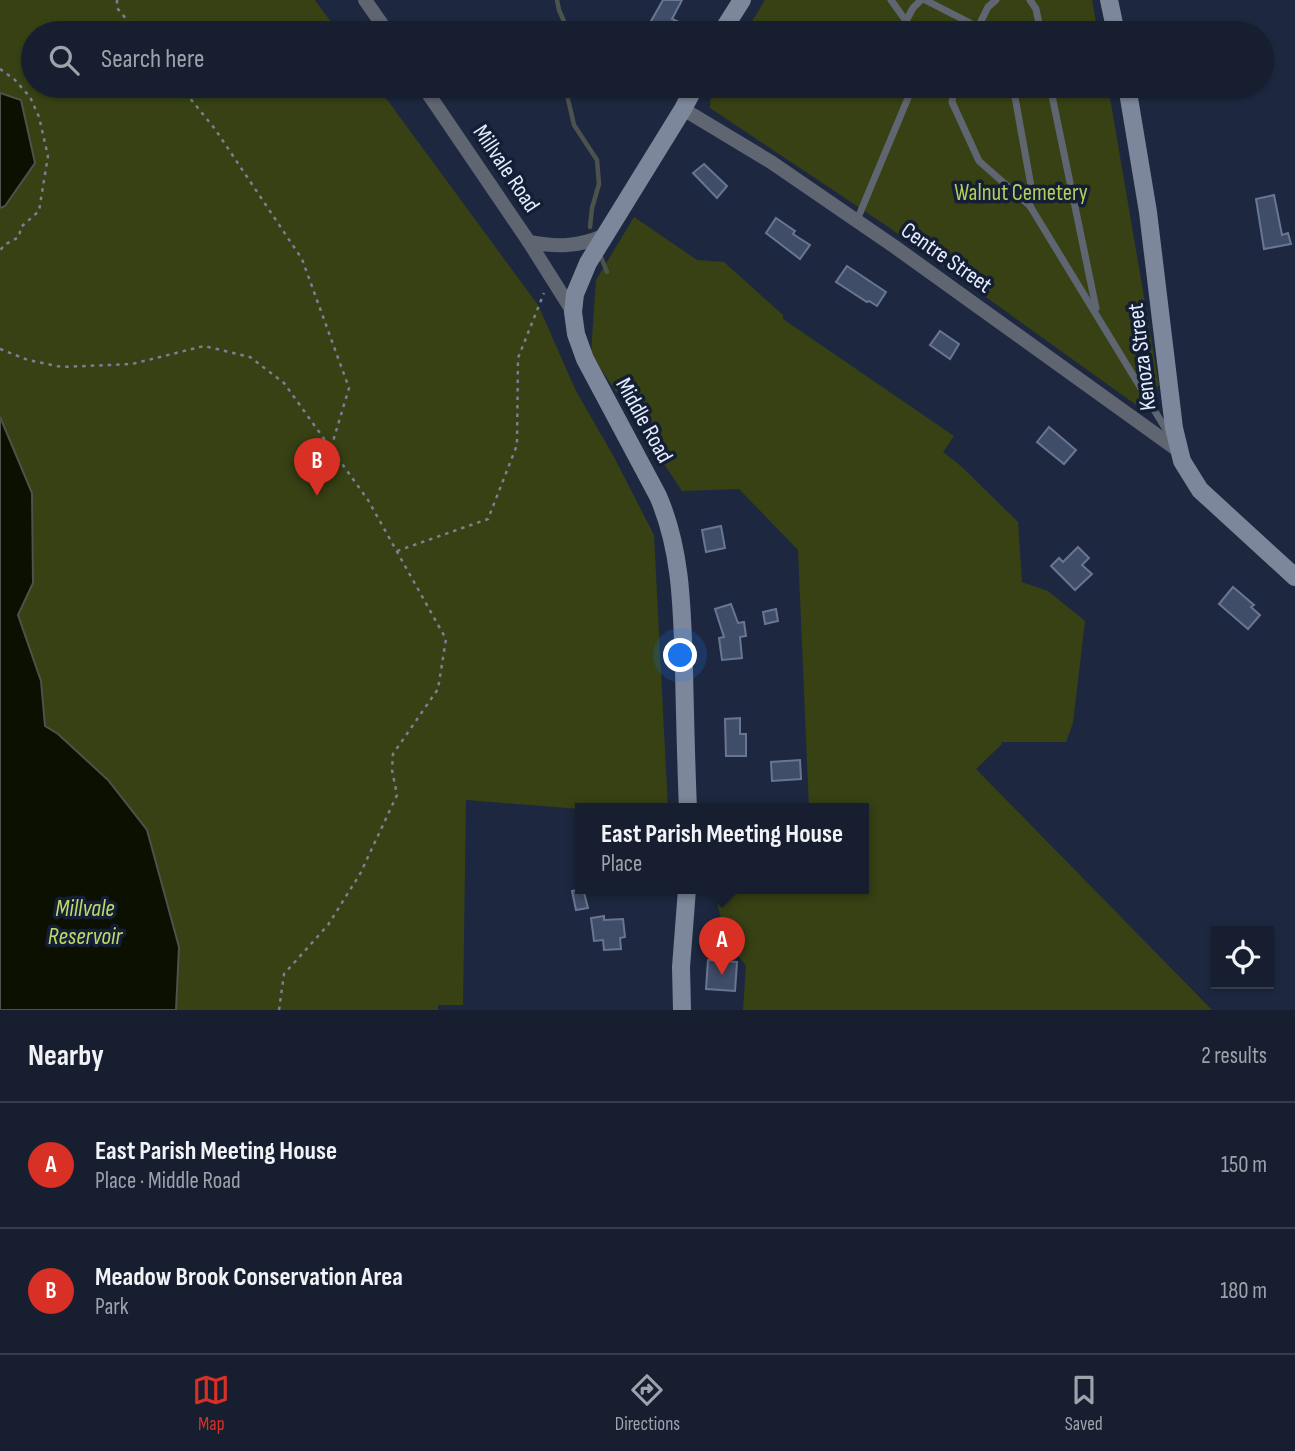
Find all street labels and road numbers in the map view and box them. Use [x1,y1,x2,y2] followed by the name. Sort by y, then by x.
[467,120,546,218] street label: Millvale Road
[895,216,997,299] street label: Centre Street
[1122,302,1162,412] street label: Kenoza Street
[609,373,679,468] street label: Middle Road

